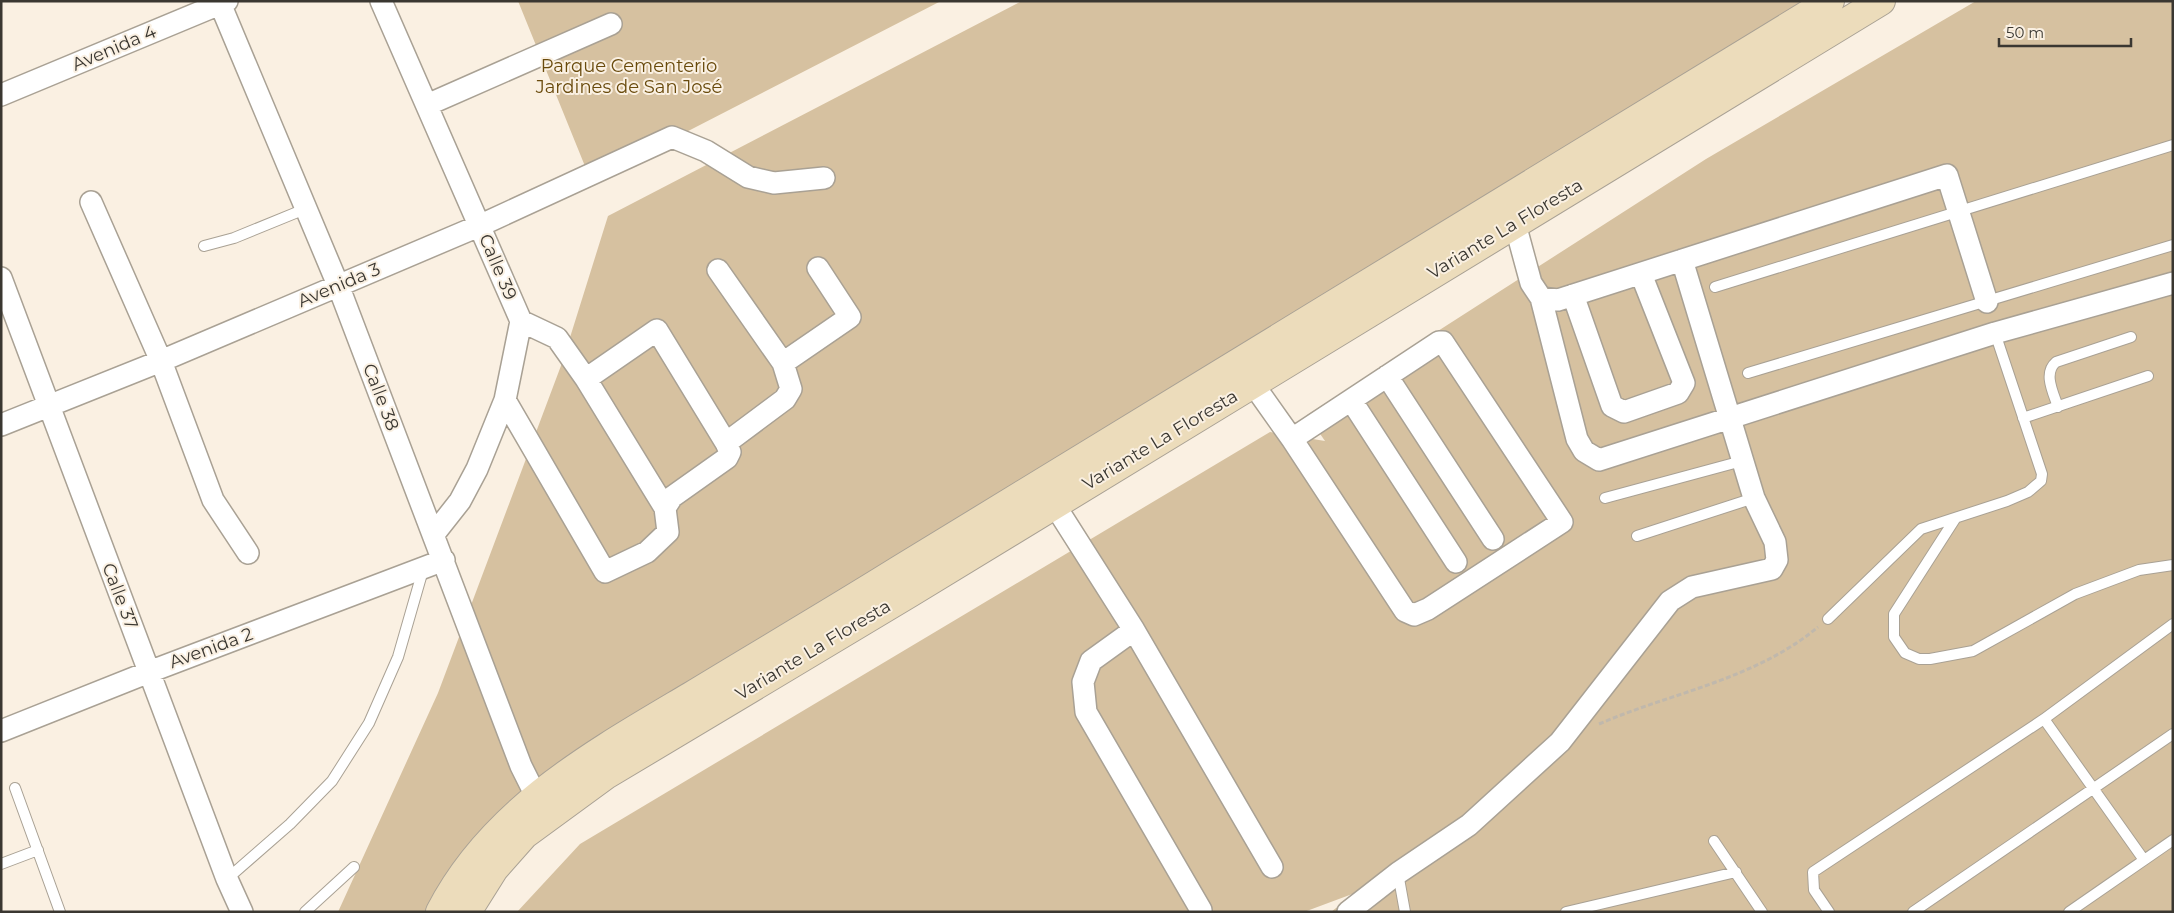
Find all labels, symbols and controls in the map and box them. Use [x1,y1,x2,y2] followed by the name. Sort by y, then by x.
[1999,15,2132,47] scale bar
[69,20,159,76] street label: Avenida 4
[2006,23,2044,42] text: 50 m
[535,55,722,98] park label: Parque Cementerio Jardines de San José
[1423,174,1587,284] street label: Variante La Floresta
[474,231,522,303] street label: Calle 39
[294,258,384,312] street label: Avenida 3
[358,360,404,434] street label: Calle 38
[1078,385,1242,495] street label: Variante La Floresta
[97,560,143,632] street label: Calle 37
[731,595,895,705] street label: Variante La Floresta
[166,623,256,673] street label: Avenida 2

